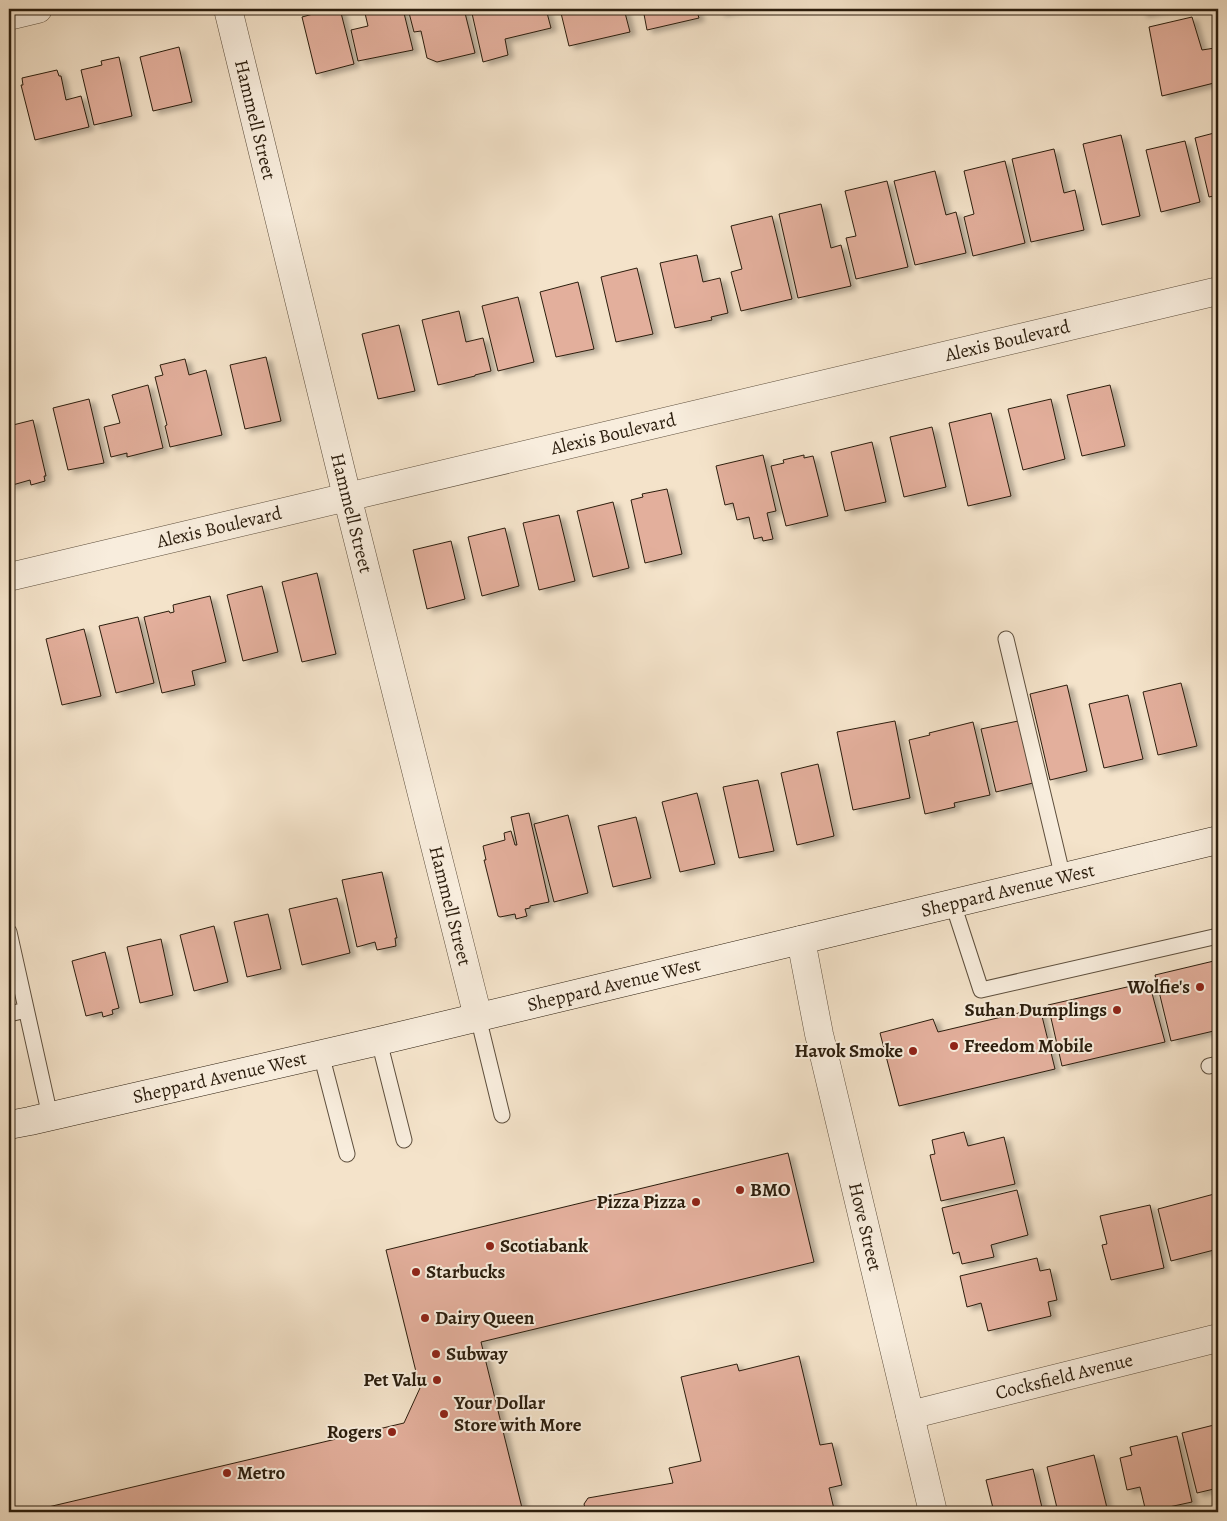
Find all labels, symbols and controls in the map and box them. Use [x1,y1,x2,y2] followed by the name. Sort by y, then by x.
[228,57,282,182] street label: Hammell Street
[941,313,1073,368] street label: Alexis Boulevard
[547,407,679,462] street label: Alexis Boulevard
[324,450,379,576] street label: Hammell Street
[153,500,285,555] street label: Alexis Boulevard
[422,843,478,969] street label: Hammell Street
[918,857,1097,924] street label: Sheppard Avenue West
[524,951,703,1018] street label: Sheppard Avenue West
[1126,974,1190,1000] place label: Wolfie's
[1194,981,1206,993] marker: Wolfie's
[965,997,1107,1023] place label: Suhan Dumplings
[1111,1004,1123,1016] marker: Suhan Dumplings
[964,1033,1093,1059] place label: Freedom Mobile
[795,1038,903,1064] place label: Havok Smoke
[948,1040,960,1052] marker: Freedom Mobile
[130,1045,309,1110] street label: Sheppard Avenue West
[907,1045,919,1057] marker: Havok Smoke
[750,1177,791,1203] place label: BMO
[842,1180,888,1274] street label: Hove Street
[734,1184,746,1196] marker: BMO
[597,1189,687,1215] place label: Pizza Pizza
[690,1196,702,1208] marker: Pizza Pizza
[500,1233,588,1259] place label: Scotiabank
[484,1240,496,1252] marker: Scotiabank
[426,1259,505,1285] place label: Starbucks
[410,1266,422,1278] marker: Starbucks
[435,1305,535,1331] place label: Dairy Queen
[419,1312,431,1324] marker: Dairy Queen
[446,1341,509,1367] place label: Subway
[993,1347,1136,1406] street label: Cocksfield Avenue
[430,1348,442,1360] marker: Subway
[363,1367,428,1393] place label: Pet Valu
[431,1374,443,1386] marker: Pet Valu
[453,1390,582,1438] place label: Your Dollar Store with More
[438,1408,450,1420] marker: Your Dollar Store with More
[327,1419,382,1445] place label: Rogers
[386,1426,398,1438] marker: Rogers
[237,1460,285,1486] place label: Metro
[221,1467,233,1479] marker: Metro

